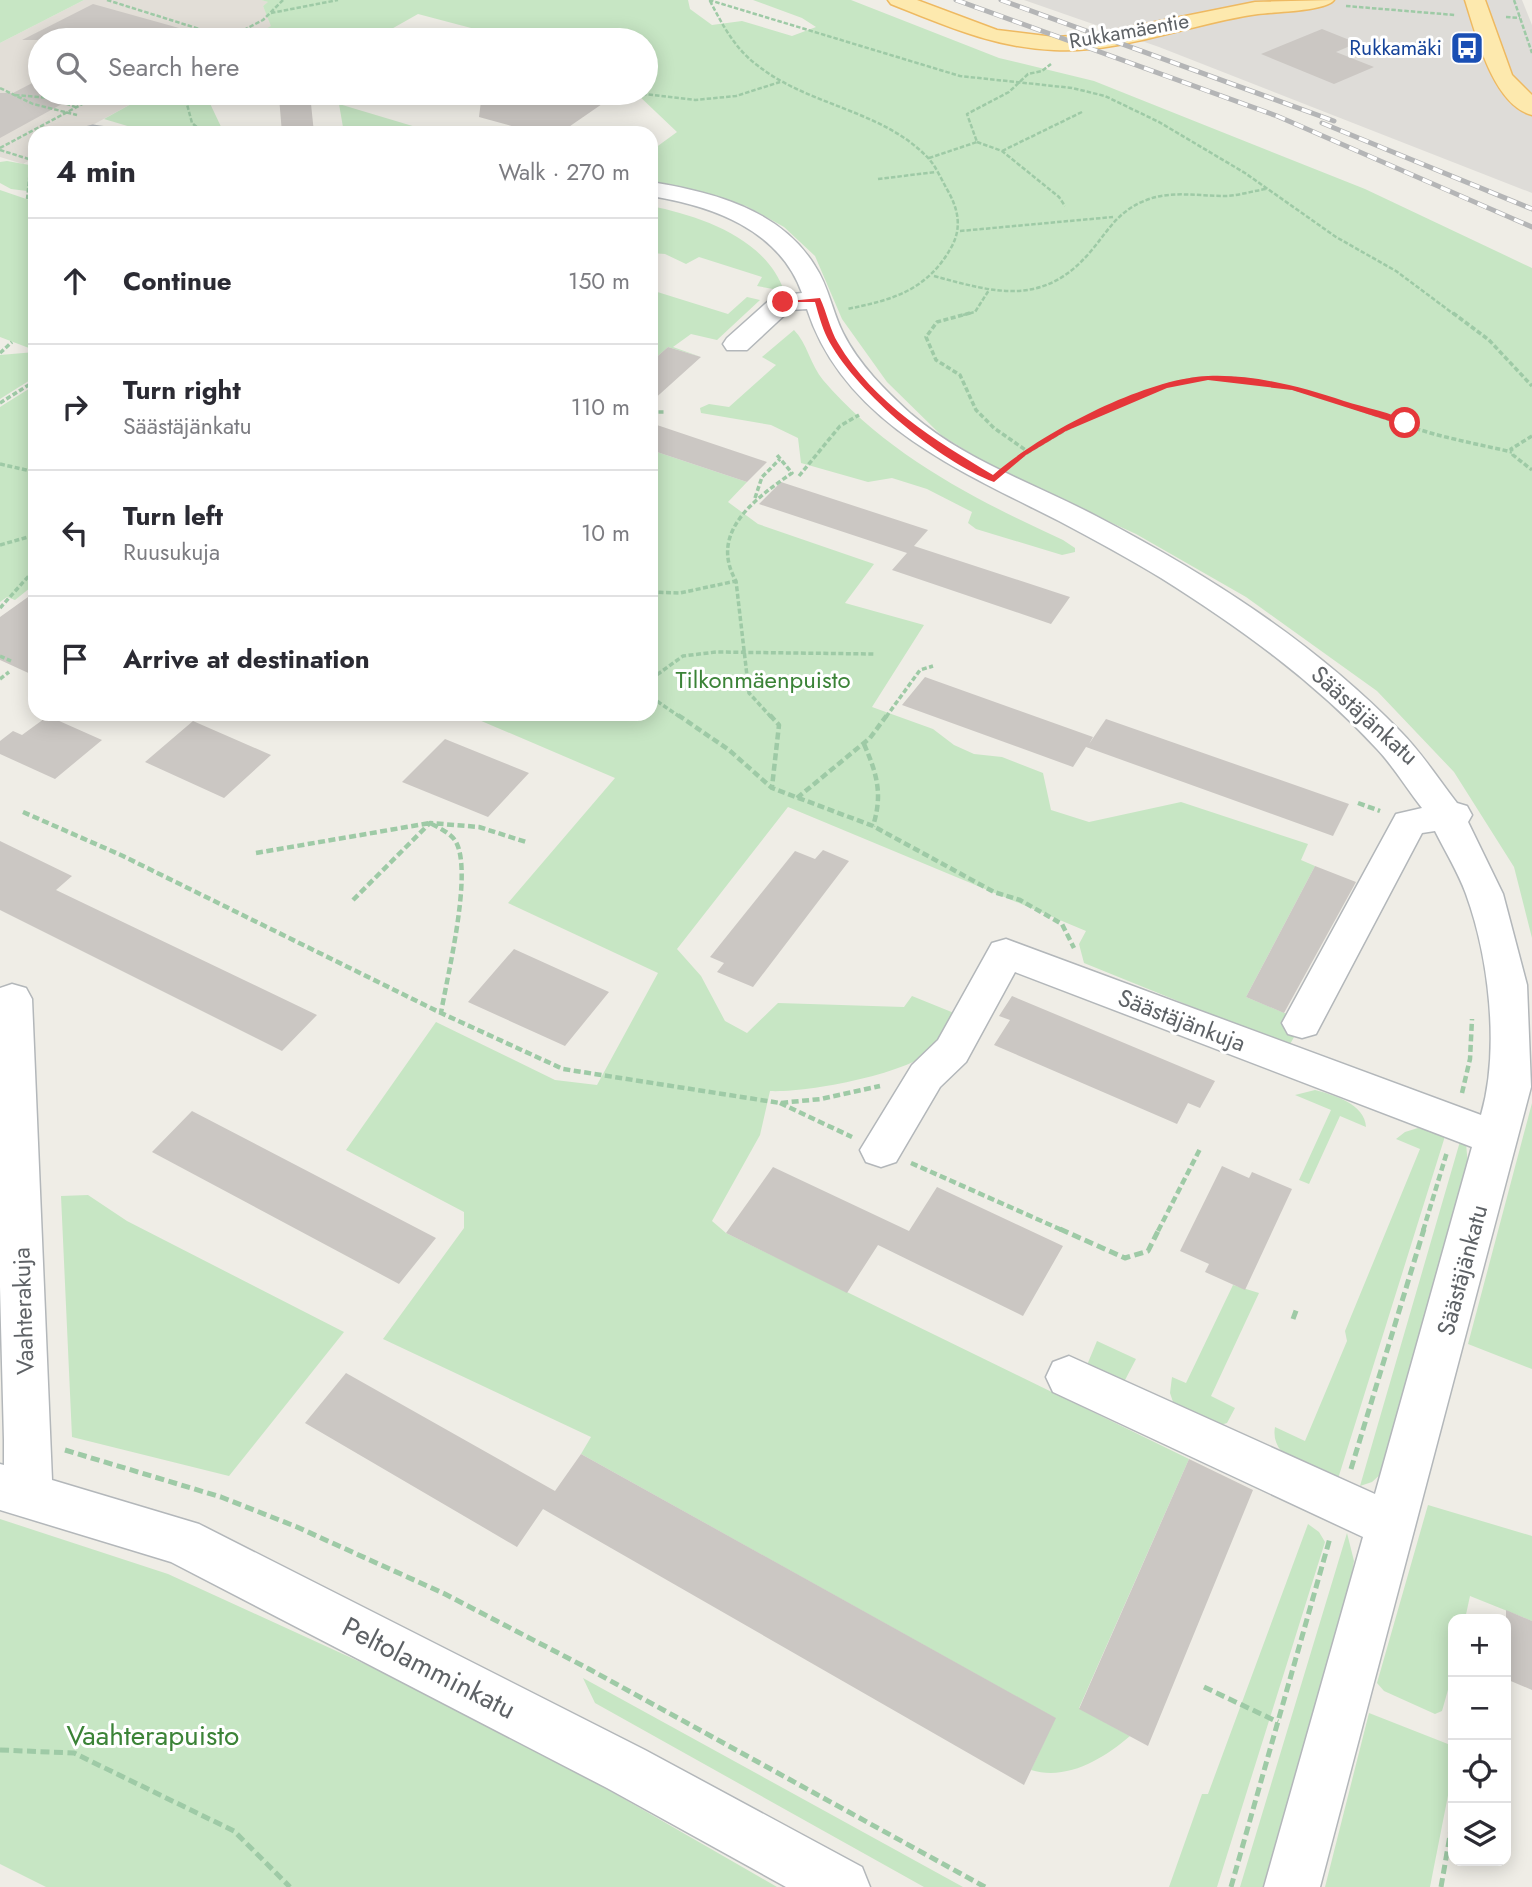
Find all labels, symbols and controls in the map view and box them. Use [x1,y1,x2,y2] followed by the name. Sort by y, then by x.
[1067,6,1191,56] street label: Rukkamäentie
[28,28,658,105] search box
[1448,29,1486,67] bus stop icon: Rukkamäki
[1349,33,1442,63] place label: Rukkamäki
[52,48,90,86] icon: search
[108,48,240,86] text: Search here
[56,150,136,193] text: 4 min
[499,155,630,189] text: Walk · 270 m
[56,262,94,300] icon: ahead
[123,262,232,300] text: Continue
[568,264,630,298] text: 150 m
[767,286,798,317] route end
[123,371,241,409] text: Turn right
[56,388,94,426] icon: right
[571,390,630,424] text: 110 m
[1389,407,1420,438] route start
[123,409,252,443] text: Säästäjänkatu
[123,497,223,535] text: Turn left
[56,514,94,552] icon: left
[581,516,630,550] text: 10 m
[123,535,220,569] text: Ruusukuja
[56,640,94,678] icon: arrive
[123,640,370,678] text: Arrive at destination
[1303,657,1427,773] street label: Säästäjänkatu
[675,662,851,697] park label: Tilkonmäenpuisto
[1113,980,1251,1060] street label: Säästäjänkuja
[1428,1201,1496,1339] street label: Säästäjänkatu
[3,1247,43,1375] street label: Vaahterakuja
[335,1607,523,1729] street label: Peltolamminkatu
[1448,1614,1511,1866] map controls
[1448,1614,1511,1677] button: +
[1448,1677,1511,1740] button: −
[67,1715,239,1756] park label: Vaahterapuisto
[1448,1740,1511,1803] button: locate
[1448,1803,1511,1866] button: layers

